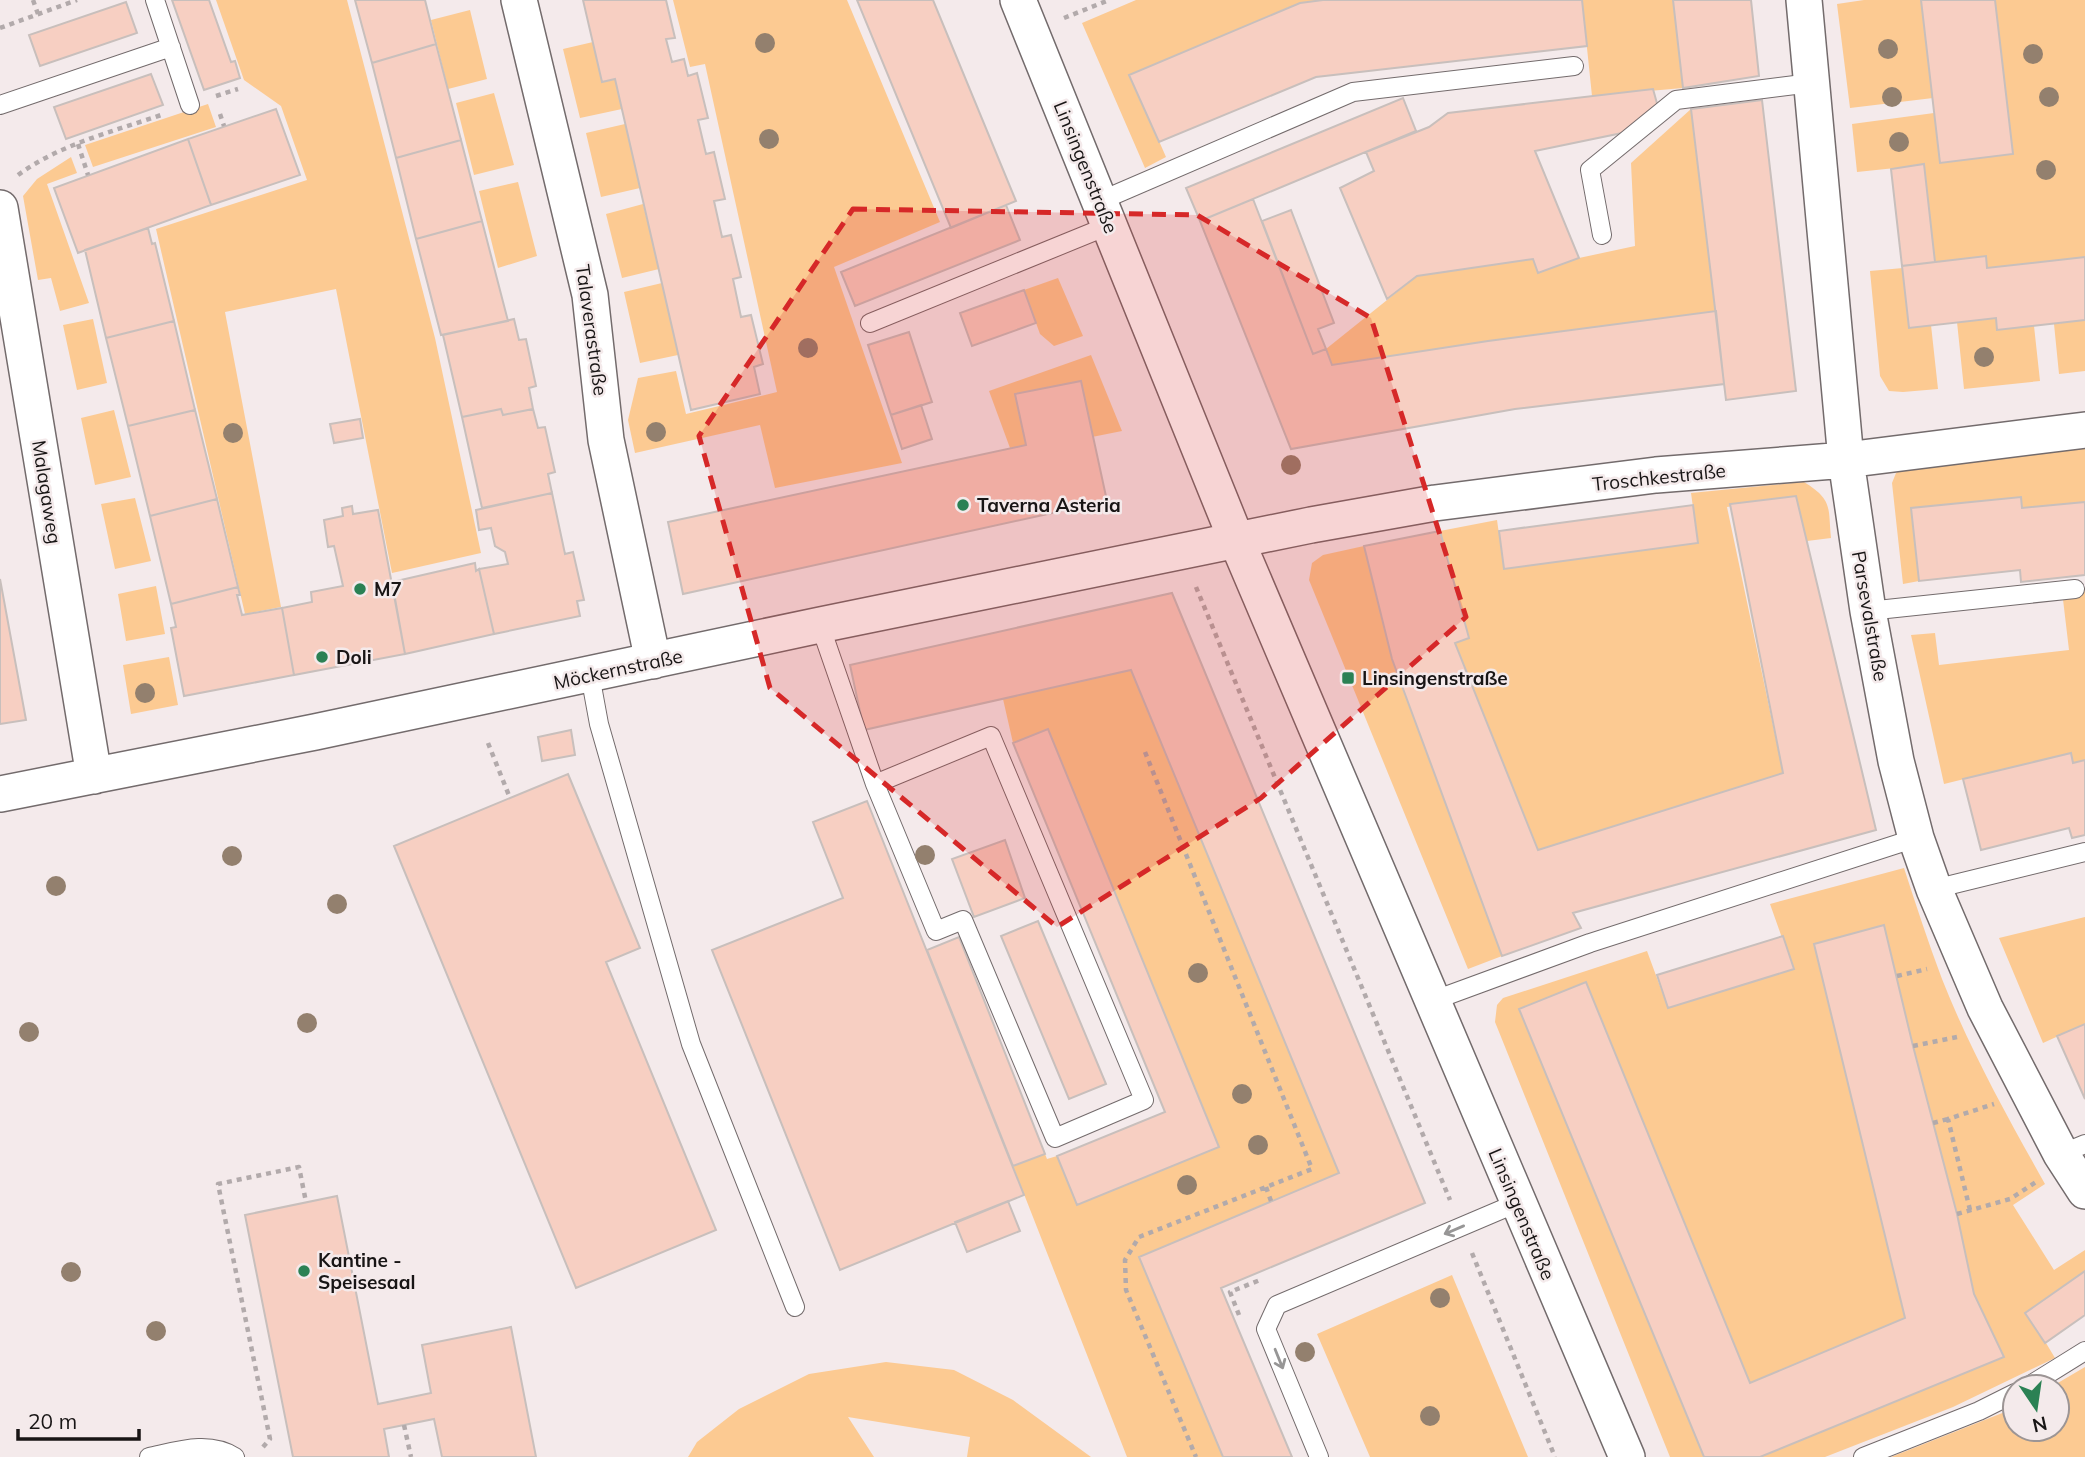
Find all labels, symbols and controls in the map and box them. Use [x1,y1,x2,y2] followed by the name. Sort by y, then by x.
[1049,97,1123,237] street label: Linsingenstraße
[571,263,613,397] street label: Talaverastraße
[27,438,67,546] street label: Malagaweg
[1591,458,1727,496] street label: Troschkestraße
[977,493,1121,517] place label: Taverna Asteria
[955,497,971,513] marker: Taverna Asteria
[1847,549,1893,683] street label: Parsevalstraße
[374,577,402,601] place label: M7
[352,581,368,597] marker: M7
[551,644,685,694] street label: Möckernstraße
[336,645,372,669] place label: Doli
[314,649,330,665] marker: Doli
[1362,666,1508,690] place label: Linsingenstraße
[1340,670,1356,686] marker: Linsingenstraße
[1483,1145,1561,1283] street label: Linsingenstraße
[1444,1224,1466,1237] one-way arrow
[318,1248,415,1294] place label: Kantine - Speisesaal
[296,1263,312,1279] marker: Kantine - Speisesaal
[1273,1348,1286,1369] one-way arrow
[2001,1373,2071,1443] north arrow
[18,1398,138,1442] scale bar
[28,1408,77,1434] text: 20 m
[2030,1411,2050,1438] text: N

